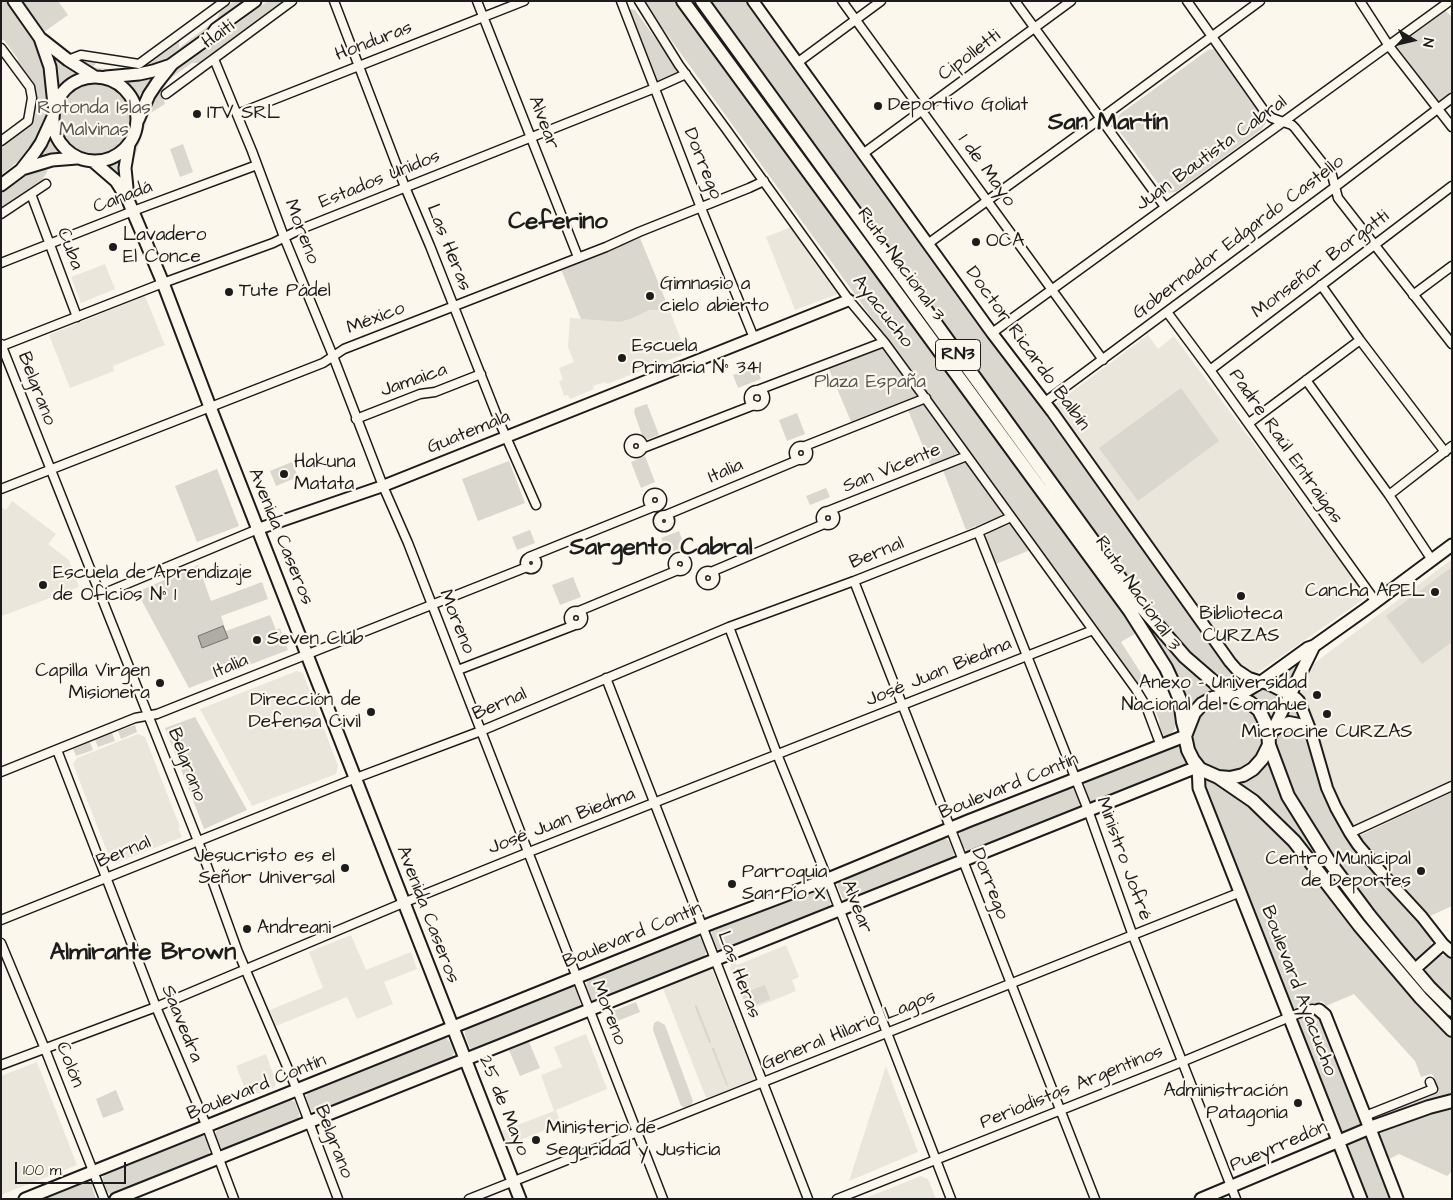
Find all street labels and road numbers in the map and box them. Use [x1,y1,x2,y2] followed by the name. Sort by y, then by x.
[198,16,240,54] street label: Haití
[332,17,416,67] street label: Honduras
[934,25,1006,87] street label: Cipolletti
[1132,92,1292,216] street label: Juan Bautista Cabral
[522,93,564,153] street label: Alvear
[677,125,727,203] street label: Dorrego
[952,130,1020,212] street label: 1 de Mayo
[316,145,444,215] street label: Estados Unidos
[1129,151,1349,325] street label: Gobernador Edgardo Castello
[90,176,156,220] street label: Canadá
[278,196,324,268] street label: Moreno
[420,201,476,295] street label: Las Heras
[851,204,949,326] street label: Ruta Nacional 3
[1248,206,1394,324] street label: Monseñor Borgatti
[51,225,87,273] street label: Cuba
[960,262,1094,436] street label: Doctor Ricardo Balbín
[847,271,917,353] street label: Ayacucho
[344,298,408,340] street label: México
[936,340,980,370] road number: RN3
[12,349,60,429] street label: Belgrano
[378,359,450,403] street label: Jamaica
[1223,365,1347,529] street label: Padre Raúl Entraigas
[424,406,514,460] street label: Guatemala
[840,439,944,499] street label: San Vicente
[705,455,747,489] street label: Italia
[242,465,318,609] street label: Avenida Caseros
[1089,532,1185,656] street label: Ruta Nacional 3
[847,533,907,575] street label: Bernal
[433,587,479,657] street label: Moreno
[863,633,1015,713] street label: José Juan Biedma
[210,650,252,684] street label: Italia
[470,683,530,727] street label: Bernal
[162,725,210,805] street label: Belgrano
[936,749,1082,825] street label: Boulevard Contín
[485,783,639,861] street label: José Juan Biedma
[1090,794,1156,924] street label: Ministro Jofré
[94,832,154,874] street label: Bernal
[390,843,464,987] street label: Avenida Caseros
[965,845,1013,923] street label: Dorrego
[835,877,877,937] street label: Alvear
[560,898,706,974] street label: Boulevard Contín
[1255,903,1341,1079] street label: Boulevard Ayacucho
[711,928,765,1022] street label: Las Heras
[585,977,631,1049] street label: Moreno
[155,982,207,1066] street label: Saavedra
[759,986,939,1076] street label: General Hilario Lagos
[50,1039,88,1091] street label: Colón
[977,1041,1167,1135] street label: Periodistas Argentinos
[184,1050,330,1126] street label: Boulevard Contín
[473,1053,533,1159] street label: 25 de Mayo
[309,1102,357,1182] street label: Belgrano
[1227,1116,1331,1178] street label: Pueyrredón

